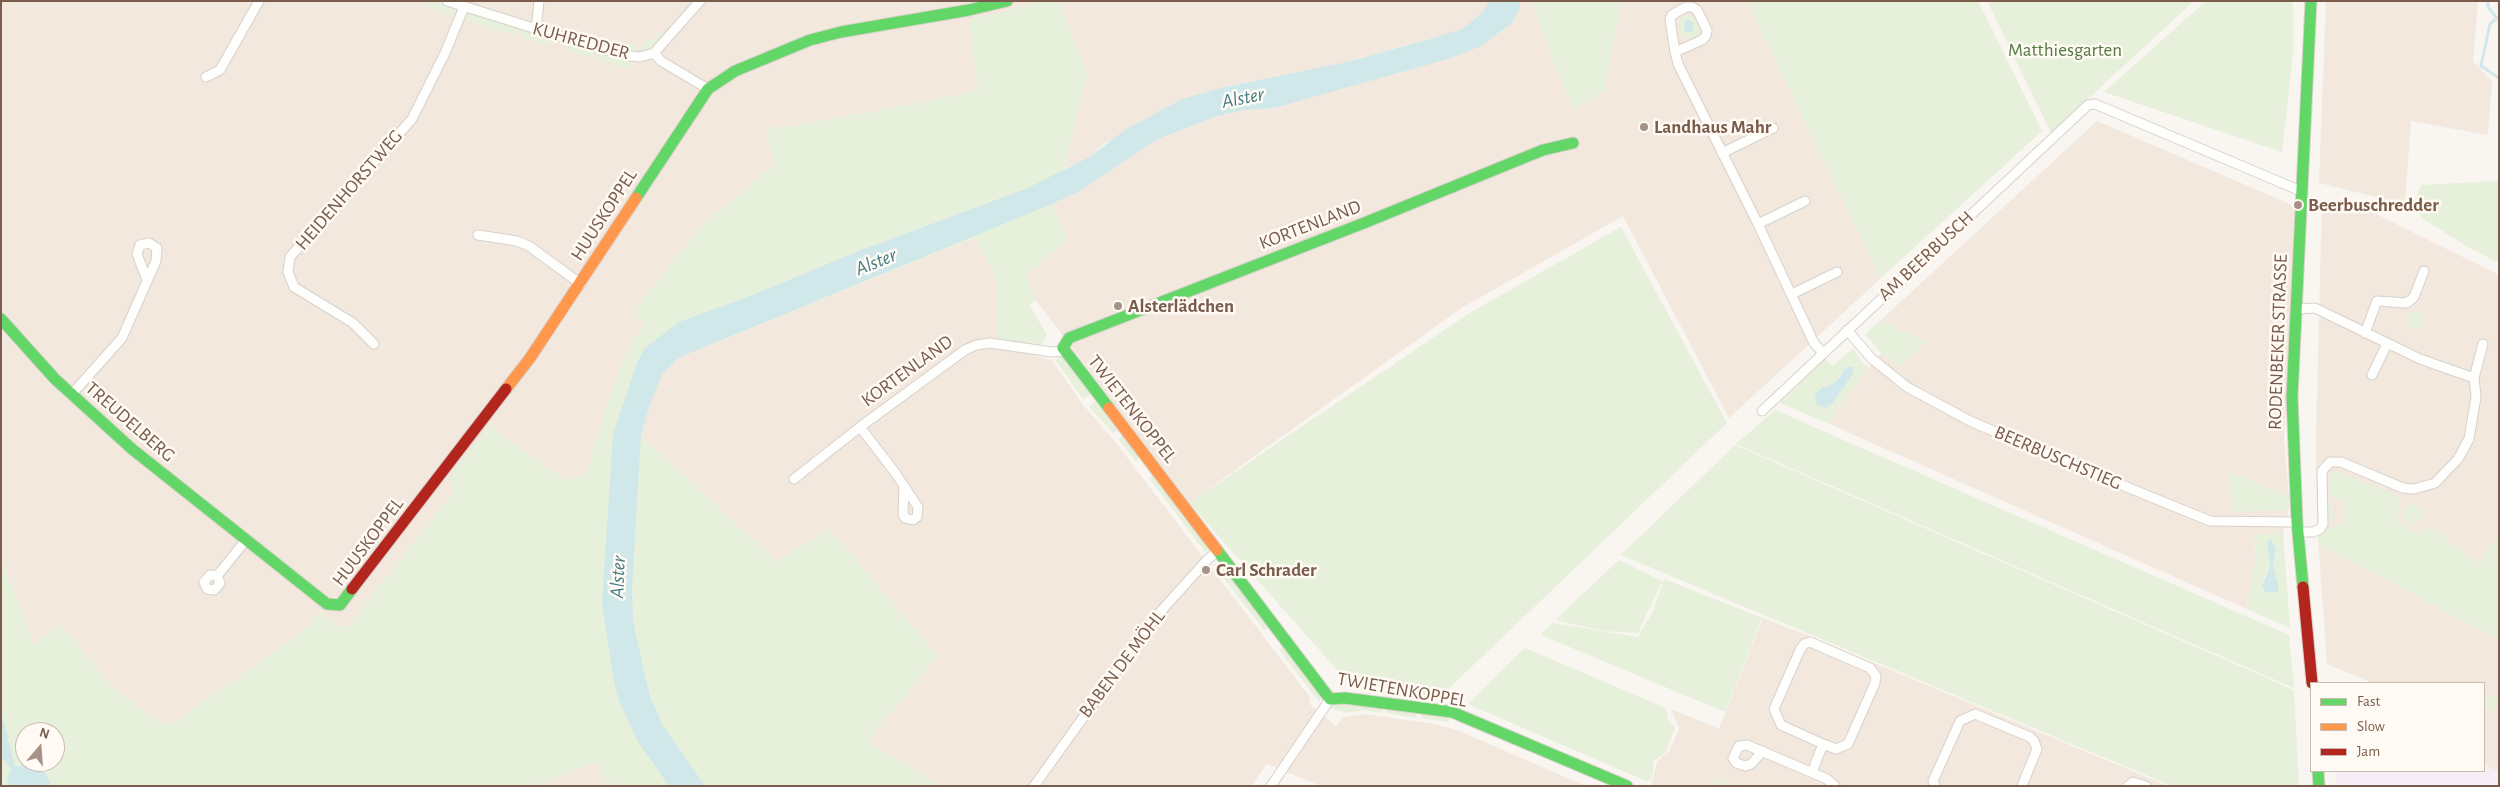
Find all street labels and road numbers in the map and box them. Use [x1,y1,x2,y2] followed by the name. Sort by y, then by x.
[530,17,632,65] street label: KUHREDDER
[290,125,408,255] street label: HEIDENHORSTWEG
[566,165,642,265] street label: HUUSKOPPEL
[1256,195,1364,255] street label: KORTENLAND
[1874,206,1978,306] street label: AM BEERBUSCH
[2264,254,2292,430] street label: RODENBEKER STRASSE
[857,330,957,412] street label: KORTENLAND
[1083,350,1181,468] street label: TWIETENKOPPEL
[80,377,180,467] street label: TREUDELBERG
[1991,421,2125,495] street label: BEERBUSCHSTIEG
[327,493,409,591] street label: HUUSKOPPEL
[1074,606,1170,722] street label: BABEN DE MÖHL
[1336,667,1468,713] street label: TWIETENKOPPEL

